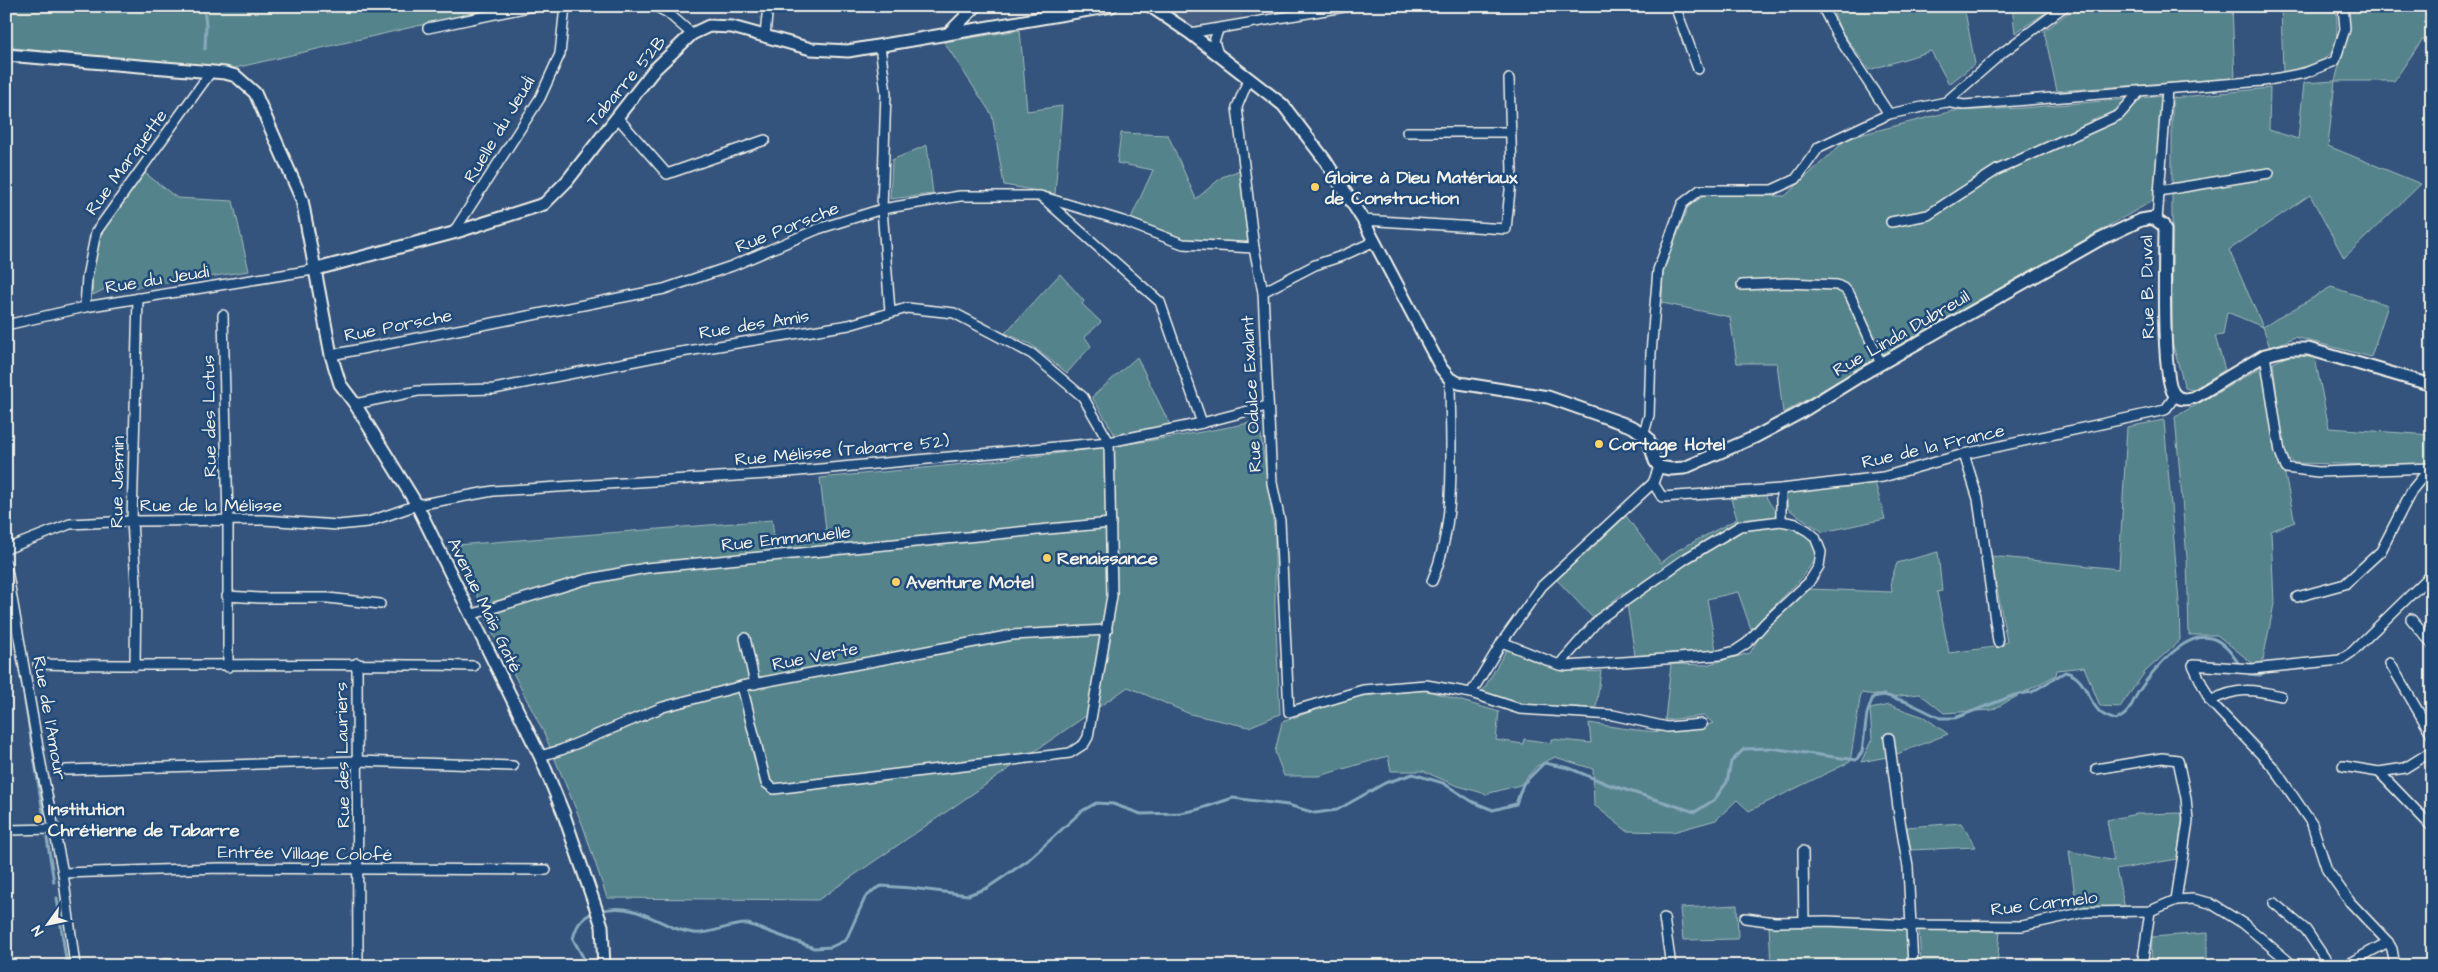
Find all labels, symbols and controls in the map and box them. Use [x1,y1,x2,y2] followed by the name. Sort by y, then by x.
[581,30,672,132] street label: Tabarre 52B
[458,71,541,187] street label: Ruelle du Jeudi
[79,104,173,220] street label: Rue Marquette
[1324,165,1518,211] place label: Gloire à Dieu Matériaux de Construction
[1309,181,1321,193] marker: Gloire à Dieu Matériaux de Construction
[732,195,843,260] street label: Rue Porsche
[2134,235,2161,339] street label: Rue B. Duval
[103,259,211,300] street label: Rue du Jeudi
[1828,284,1974,383] street label: Rue Linda Dubreuil
[342,303,454,348] street label: Rue Porsche
[697,303,811,346] street label: Rue des Amis
[1235,314,1268,473] street label: Rue Odulce Exalant
[196,355,223,477] street label: Rue des Lotus
[1859,418,2007,475] street label: Rue de la France
[734,429,950,472] street label: Rue Mélisse (Tabarre 52)
[1609,432,1726,458] place label: Cortage Hotel
[104,436,131,528] street label: Rue Jasmin
[1593,438,1605,450] marker: Cortage Hotel
[140,493,282,518] street label: Rue de la Mélisse
[720,519,852,558] street label: Rue Emmanuelle
[441,534,528,677] street label: Avenue Maïs Gaté
[1057,546,1158,571] place label: Renaissance
[1041,552,1053,564] marker: Renaissance
[906,570,1034,595] place label: Aventure Motel
[890,576,902,588] marker: Aventure Motel
[770,636,860,677] street label: Rue Verte
[26,654,73,782] street label: Rue de l'Amour
[329,682,356,828] street label: Rue des Lauriers
[48,797,240,843] place label: Institution Chrétienne de Tabarre
[32,813,44,825] marker: Institution Chrétienne de Tabarre
[217,839,393,869] street label: Entrée Village Colofé
[1989,885,2099,922] street label: Rue Carmelo
[22,900,72,950] north arrow
[27,921,49,940] text: N

